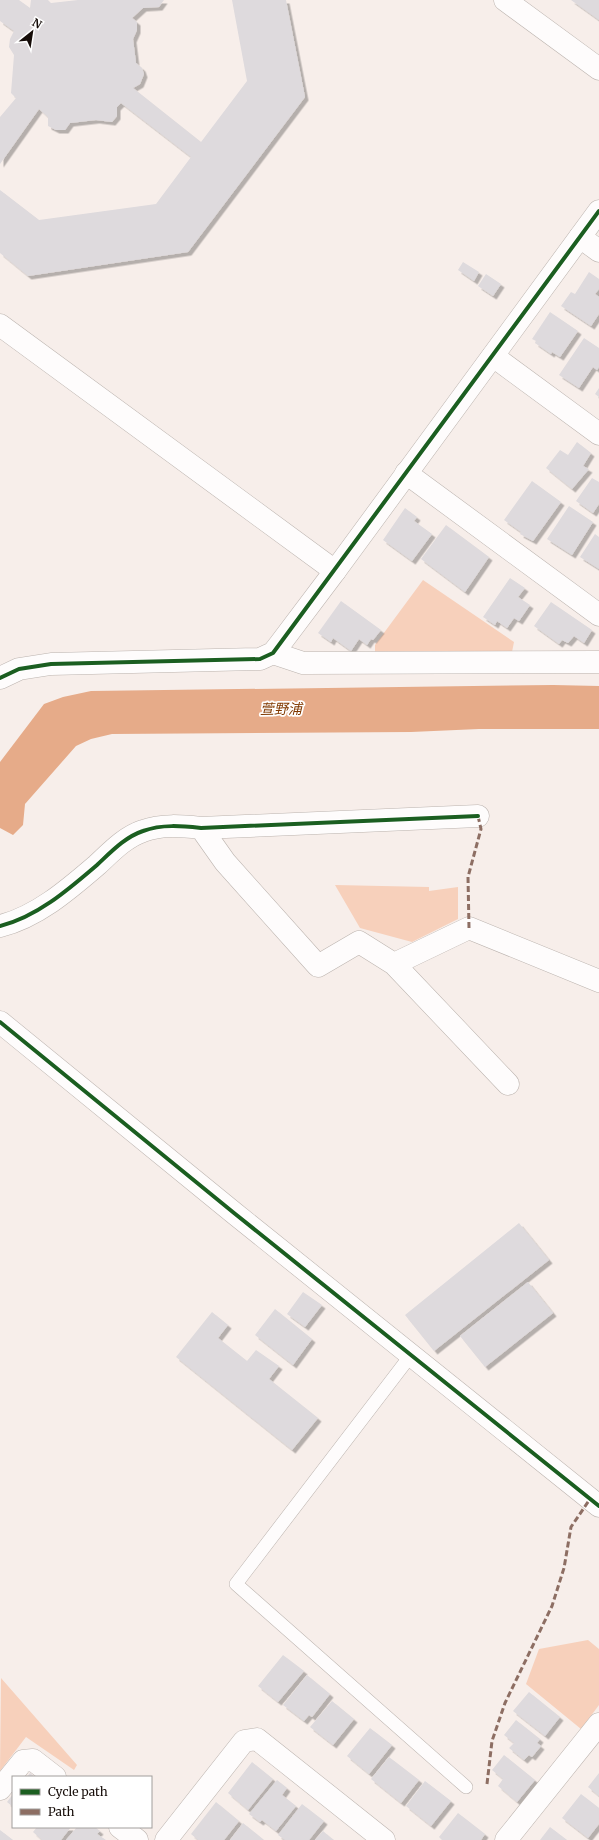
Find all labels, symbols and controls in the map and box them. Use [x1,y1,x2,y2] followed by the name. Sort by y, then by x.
[12,12,52,52] north arrow
[30,15,45,32] text: N
[260,700,304,718] water label: 萱野浦
[12,1776,152,1828] legend
[48,1784,108,1799] text: Cycle path
[48,1804,74,1819] text: Path

